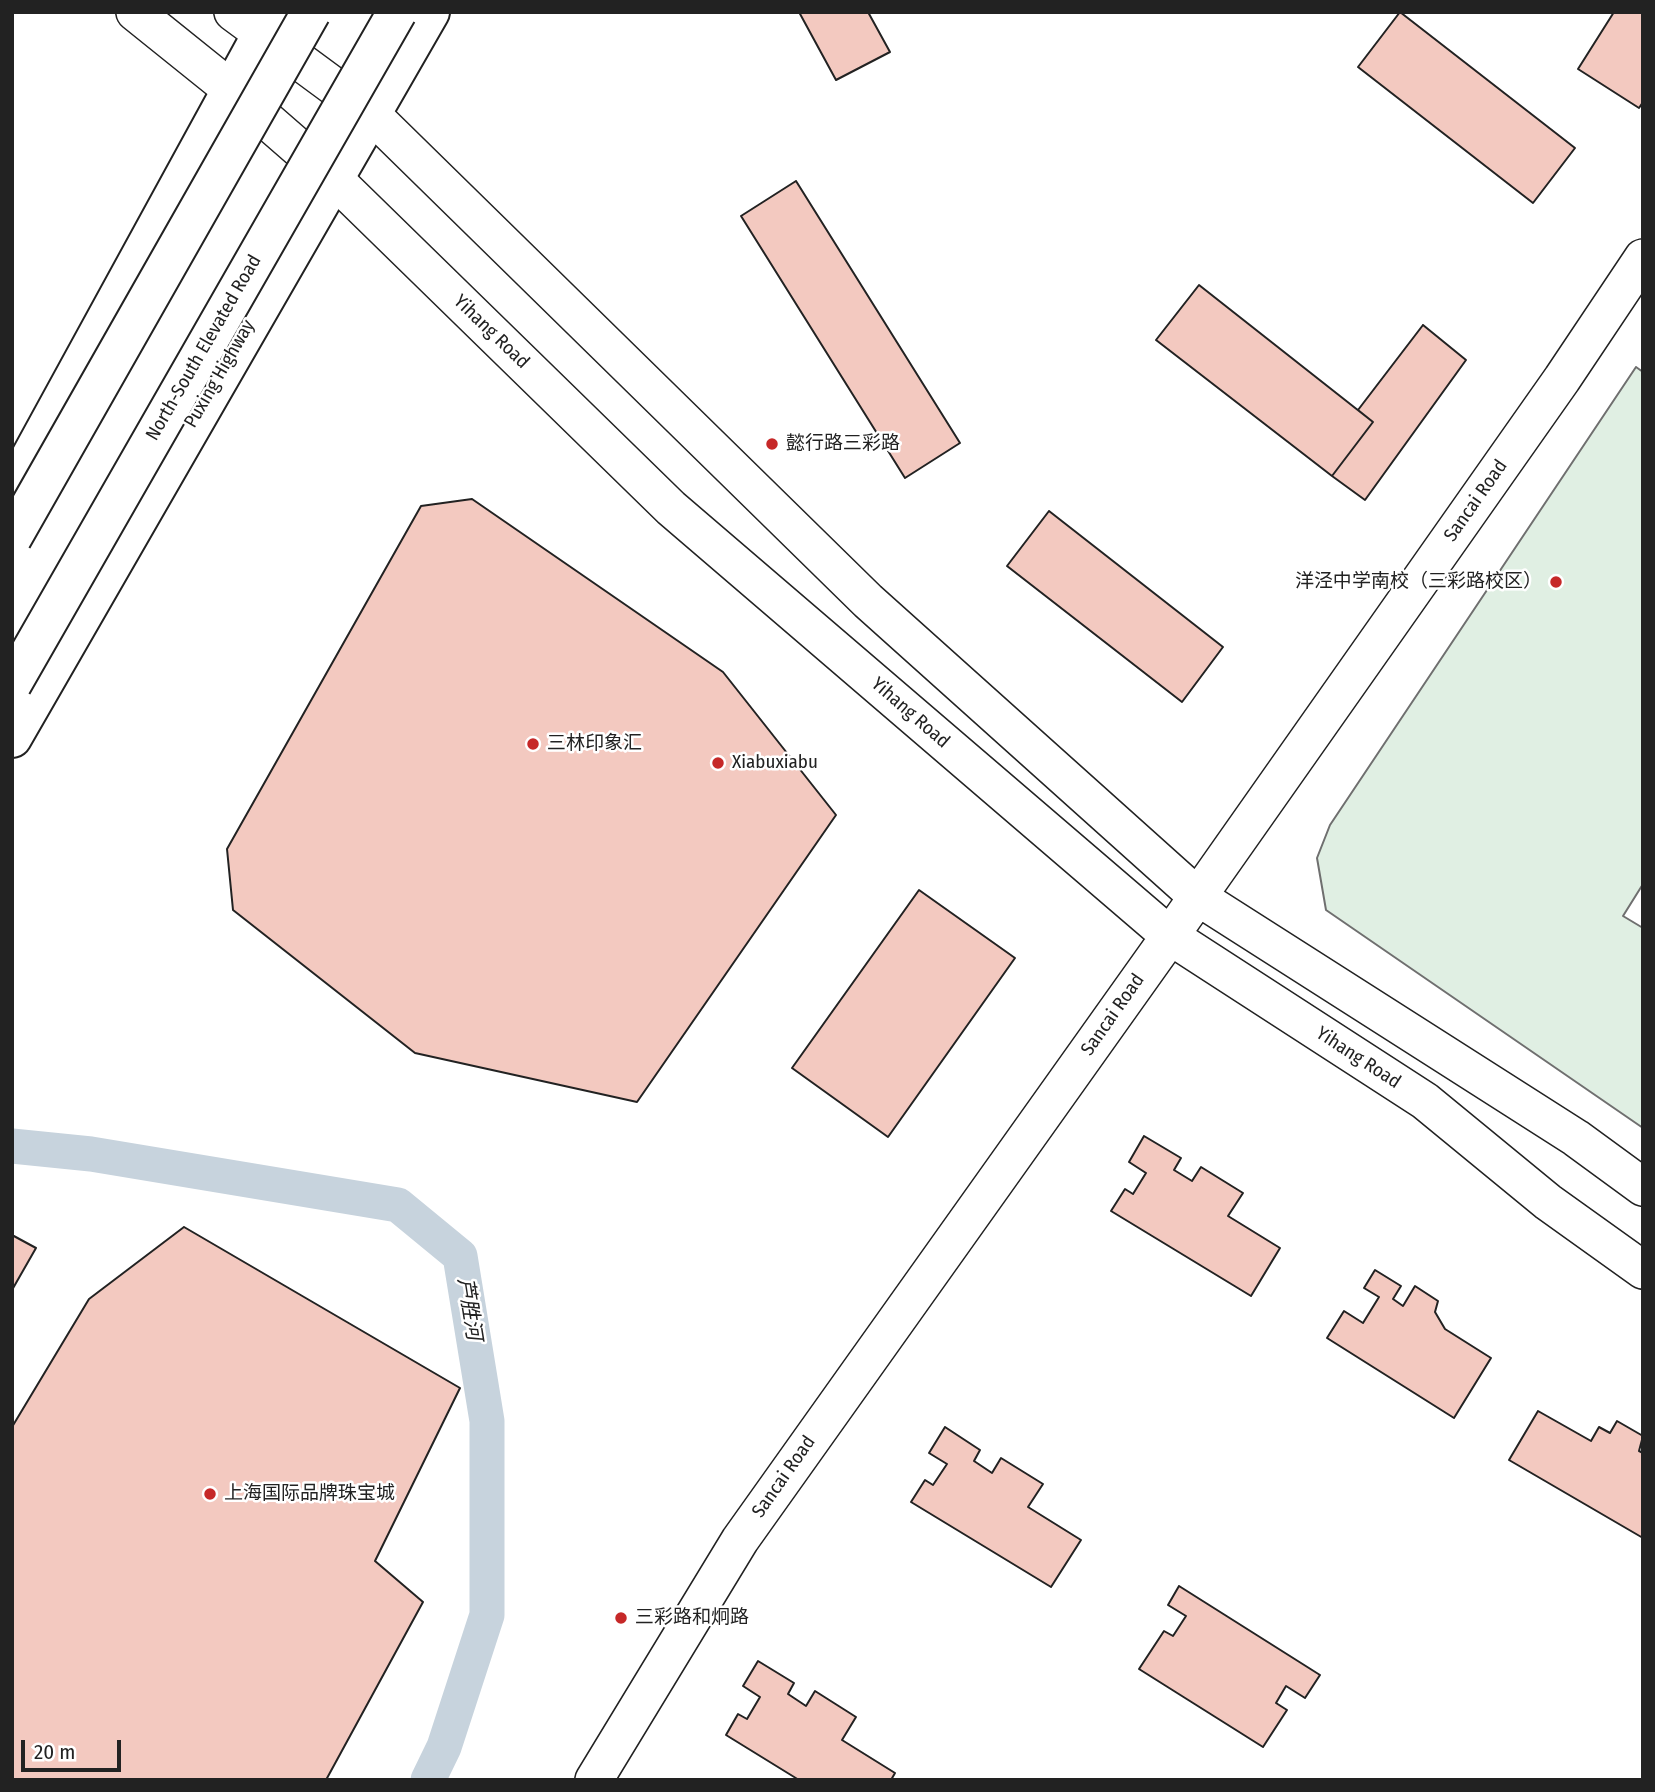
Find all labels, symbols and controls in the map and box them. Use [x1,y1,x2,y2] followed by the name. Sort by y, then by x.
[141,251,267,445] street label: North-South Elevated Road
[448,290,534,374] street label: Yihang Road
[180,316,260,432] street label: Puxing Highway
[786,433,900,455] place label: 懿行路三彩路
[764,436,780,452] marker: 懿行路三彩路
[1440,456,1512,546] street label: Sancai Road
[1295,571,1542,593] place label: 洋泾中学南校（三彩路校区）
[1548,574,1564,590] marker: 洋泾中学南校（三彩路校区）
[866,673,954,753] street label: Yihang Road
[547,733,642,755] place label: 三林印象汇
[525,736,541,752] marker: 三林印象汇
[732,752,818,774] place label: Xiabuxiabu
[710,755,726,771] marker: Xiabuxiabu
[1077,970,1149,1060] street label: Sancai Road
[1311,1022,1405,1094] street label: Yihang Road
[452,1276,486,1342] water label: 芦胜河
[748,1432,820,1522] street label: Sancai Road
[224,1483,395,1505] place label: 上海国际品牌珠宝城
[202,1486,218,1502] marker: 上海国际品牌珠宝城
[635,1607,749,1629] place label: 三彩路和炯路
[613,1610,629,1626] marker: 三彩路和炯路
[24,1726,124,1770] scale bar
[34,1739,75,1765] text: 20 m

